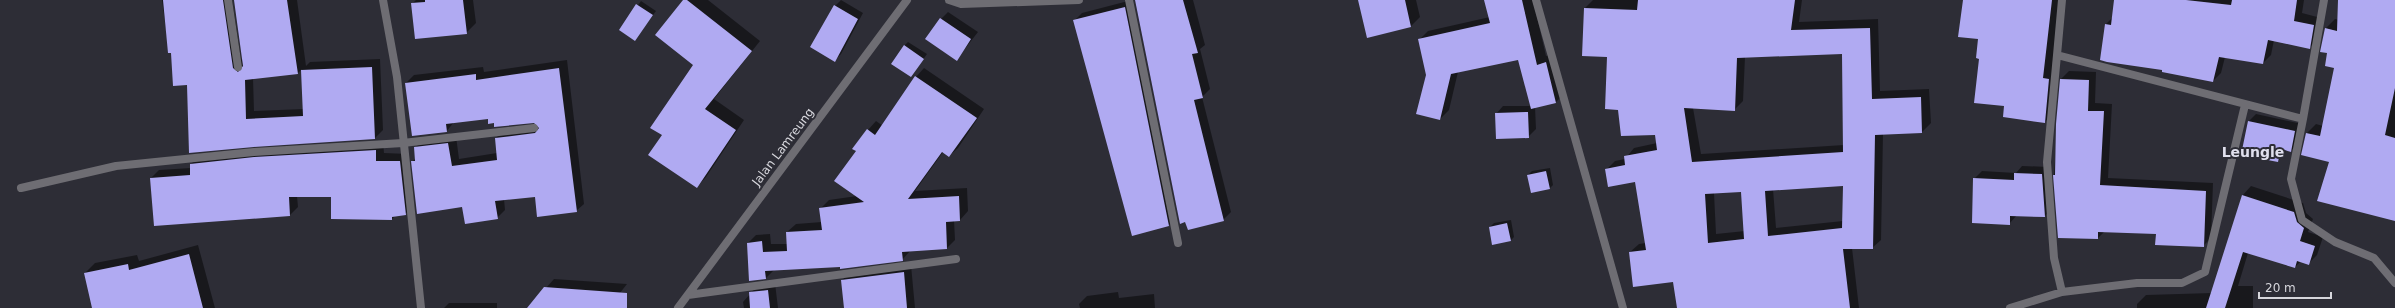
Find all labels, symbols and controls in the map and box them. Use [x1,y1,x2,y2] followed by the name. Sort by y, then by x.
[749,105,817,189] street label: Jalan Lamreung
[2222,144,2284,160] district label: Leungle
[2259,274,2331,300] scale bar
[2265,281,2296,295] text: 20 m

